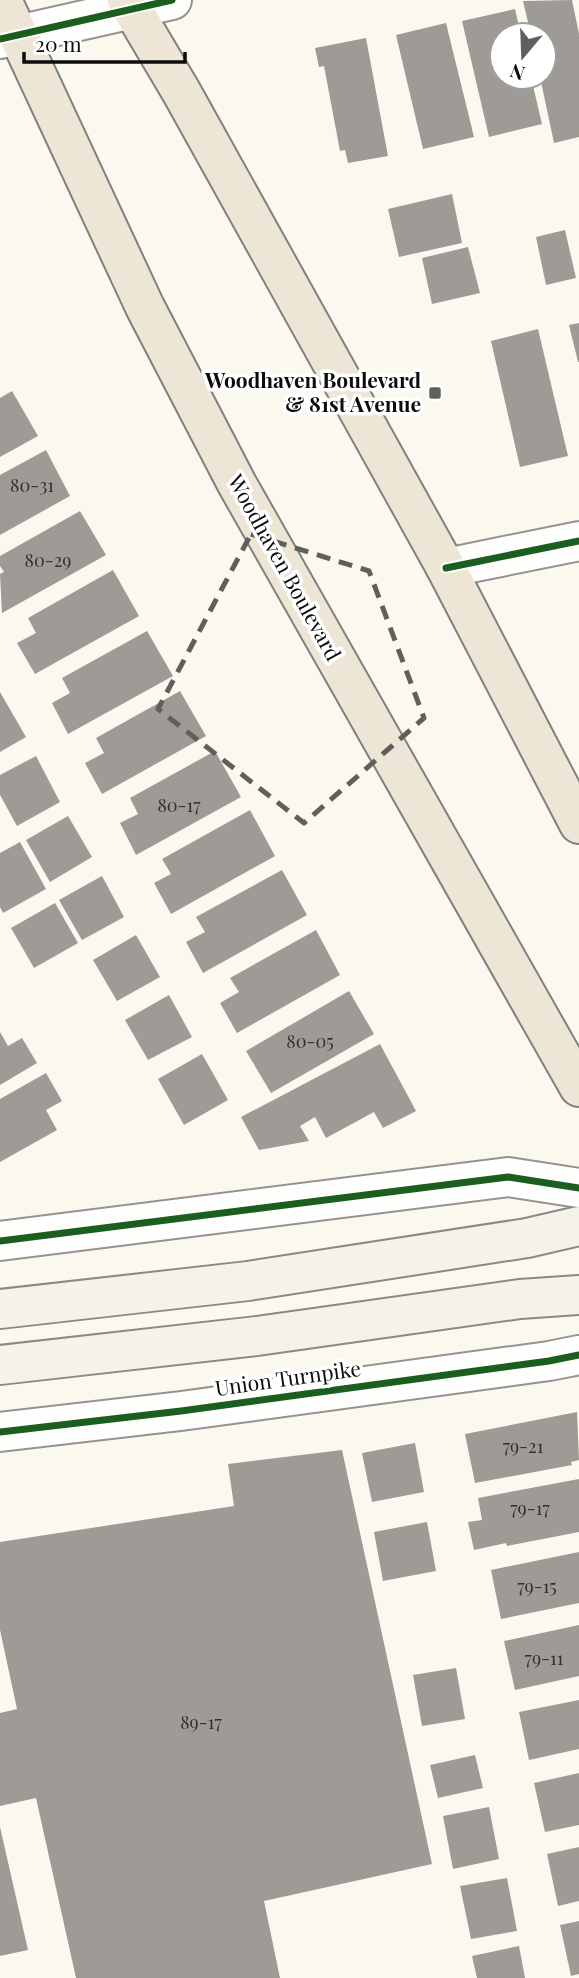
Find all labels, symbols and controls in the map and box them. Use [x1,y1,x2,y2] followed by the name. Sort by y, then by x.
[24,21,186,65] scale bar
[488,21,558,91] north arrow
[35,29,82,57] text: 20 m
[506,58,528,88] text: N
[204,365,421,417] place label: Woodhaven Boulevard & 81st Avenue
[427,385,443,401] marker: Woodhaven Boulevard & 81st Avenue
[222,468,349,665] street label: Woodhaven Boulevard
[10,473,54,497] house number: 80-31
[25,548,71,572] house number: 80-29
[157,793,201,817] house number: 80-17
[286,1029,334,1053] house number: 80-05
[213,1353,362,1401] street label: Union Turnpike
[503,1434,544,1458] house number: 79-21
[510,1496,550,1520] house number: 79-17
[517,1574,557,1598] house number: 79-15
[525,1646,564,1670] house number: 79-11
[180,1710,222,1734] house number: 89-17

